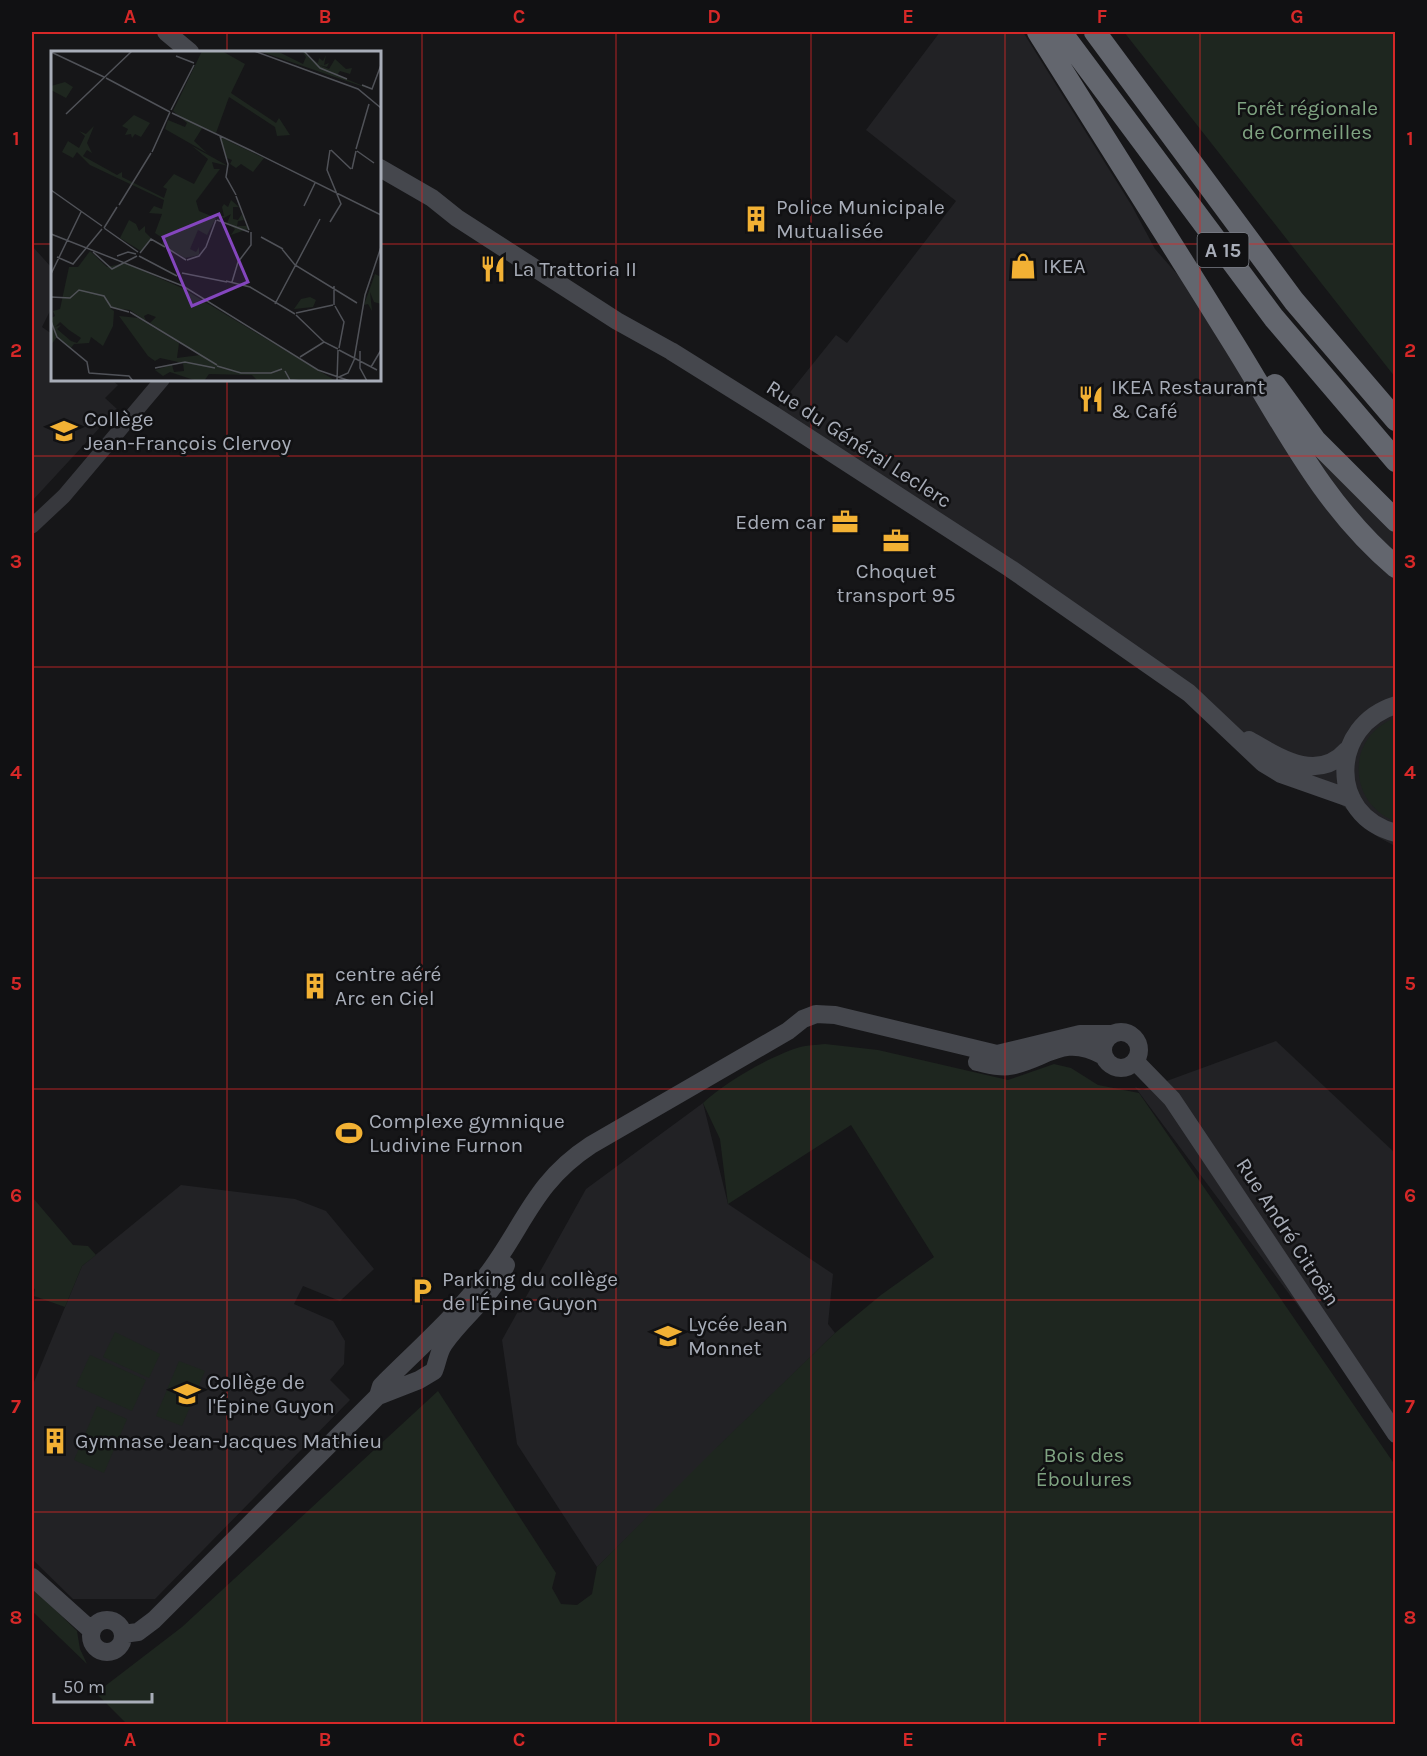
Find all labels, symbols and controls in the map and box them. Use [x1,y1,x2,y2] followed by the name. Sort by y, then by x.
[124,5,137,28] text: A
[319,5,331,28] text: B
[513,5,525,28] text: C
[707,5,721,28] text: D
[902,5,914,28] text: E
[1097,5,1108,28] text: F
[1290,5,1304,28] text: G
[51,51,381,381] inset map
[1236,96,1378,144] park label: Forêt régionale de Cormeilles
[12,127,20,150] text: 1
[1406,127,1414,150] text: 1
[776,195,945,243] place label: Police Municipale Mutualisée
[741,204,771,234] building icon: Police Municipale Mutualisée
[1198,233,1248,267] road number: A 15
[1008,251,1038,281] shop icon: IKEA
[478,254,508,284] restaurant icon: La Trattoria II
[1043,254,1086,278] place label: IKEA
[513,257,637,281] place label: La Trattoria II
[10,339,22,362] text: 2
[1404,339,1416,362] text: 2
[762,375,956,513] street label: Rue du Général Leclerc
[1111,375,1265,423] place label: IKEA Restaurant & Café
[1076,384,1106,414] restaurant icon: IKEA Restaurant & Café
[84,407,291,455] place label: Collège Jean-François Clervoy
[49,416,79,446] school or university icon: Collège Jean-François Clervoy
[830,507,860,537] office icon: Edem car
[735,510,825,534] place label: Edem car
[881,526,911,556] office icon: Choquet transport 95
[10,550,22,573] text: 3
[1404,550,1416,573] text: 3
[836,559,956,607] place label: Choquet transport 95
[10,761,22,784] text: 4
[1404,761,1416,784] text: 4
[335,962,441,1010] place label: centre aéré Arc en Ciel
[300,971,330,1001] building icon: centre aéré Arc en Ciel
[10,972,22,995] text: 5
[1404,972,1416,995] text: 5
[369,1109,565,1157] place label: Complexe gymnique Ludivine Furnon
[334,1118,364,1148] sports icon: Complexe gymnique Ludivine Furnon
[1231,1154,1345,1310] street label: Rue André Citroën
[10,1184,22,1207] text: 6
[1404,1184,1416,1207] text: 6
[442,1267,618,1315] place label: Parking du collège de l'Épine Guyon
[407,1276,437,1306] parking icon: Parking du collège de l'Épine Guyon
[688,1312,788,1360] place label: Lycée Jean Monnet
[653,1321,683,1351] school or university icon: Lycée Jean Monnet
[207,1370,335,1418] place label: Collège de l'Épine Guyon
[172,1379,202,1409] school or university icon: Collège de l'Épine Guyon
[11,1395,21,1418] text: 7
[1405,1395,1415,1418] text: 7
[40,1426,70,1456] building icon: Gymnase Jean-Jacques Mathieu
[75,1429,382,1453] place label: Gymnase Jean-Jacques Mathieu
[1036,1443,1132,1491] park label: Bois des Éboulures
[10,1606,22,1629] text: 8
[1404,1606,1416,1629] text: 8
[54,1666,152,1704] scale bar
[63,1676,105,1698] text: 50 m
[124,1728,137,1751] text: A
[319,1728,331,1751] text: B
[513,1728,525,1751] text: C
[707,1728,721,1751] text: D
[902,1728,914,1751] text: E
[1097,1728,1108,1751] text: F
[1290,1728,1304,1751] text: G

